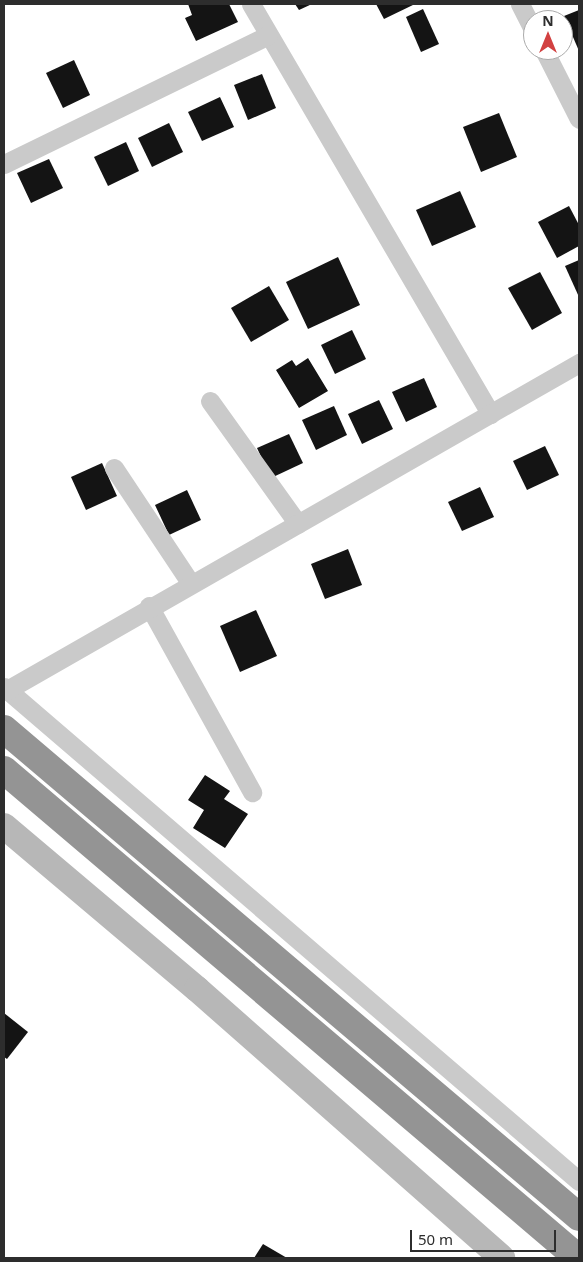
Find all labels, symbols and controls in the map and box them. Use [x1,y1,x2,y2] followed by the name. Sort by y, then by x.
[523,10,573,60] north arrow
[542,11,554,30] text: N
[413,1220,559,1252] scale bar
[418,1229,453,1249] text: 50 m

